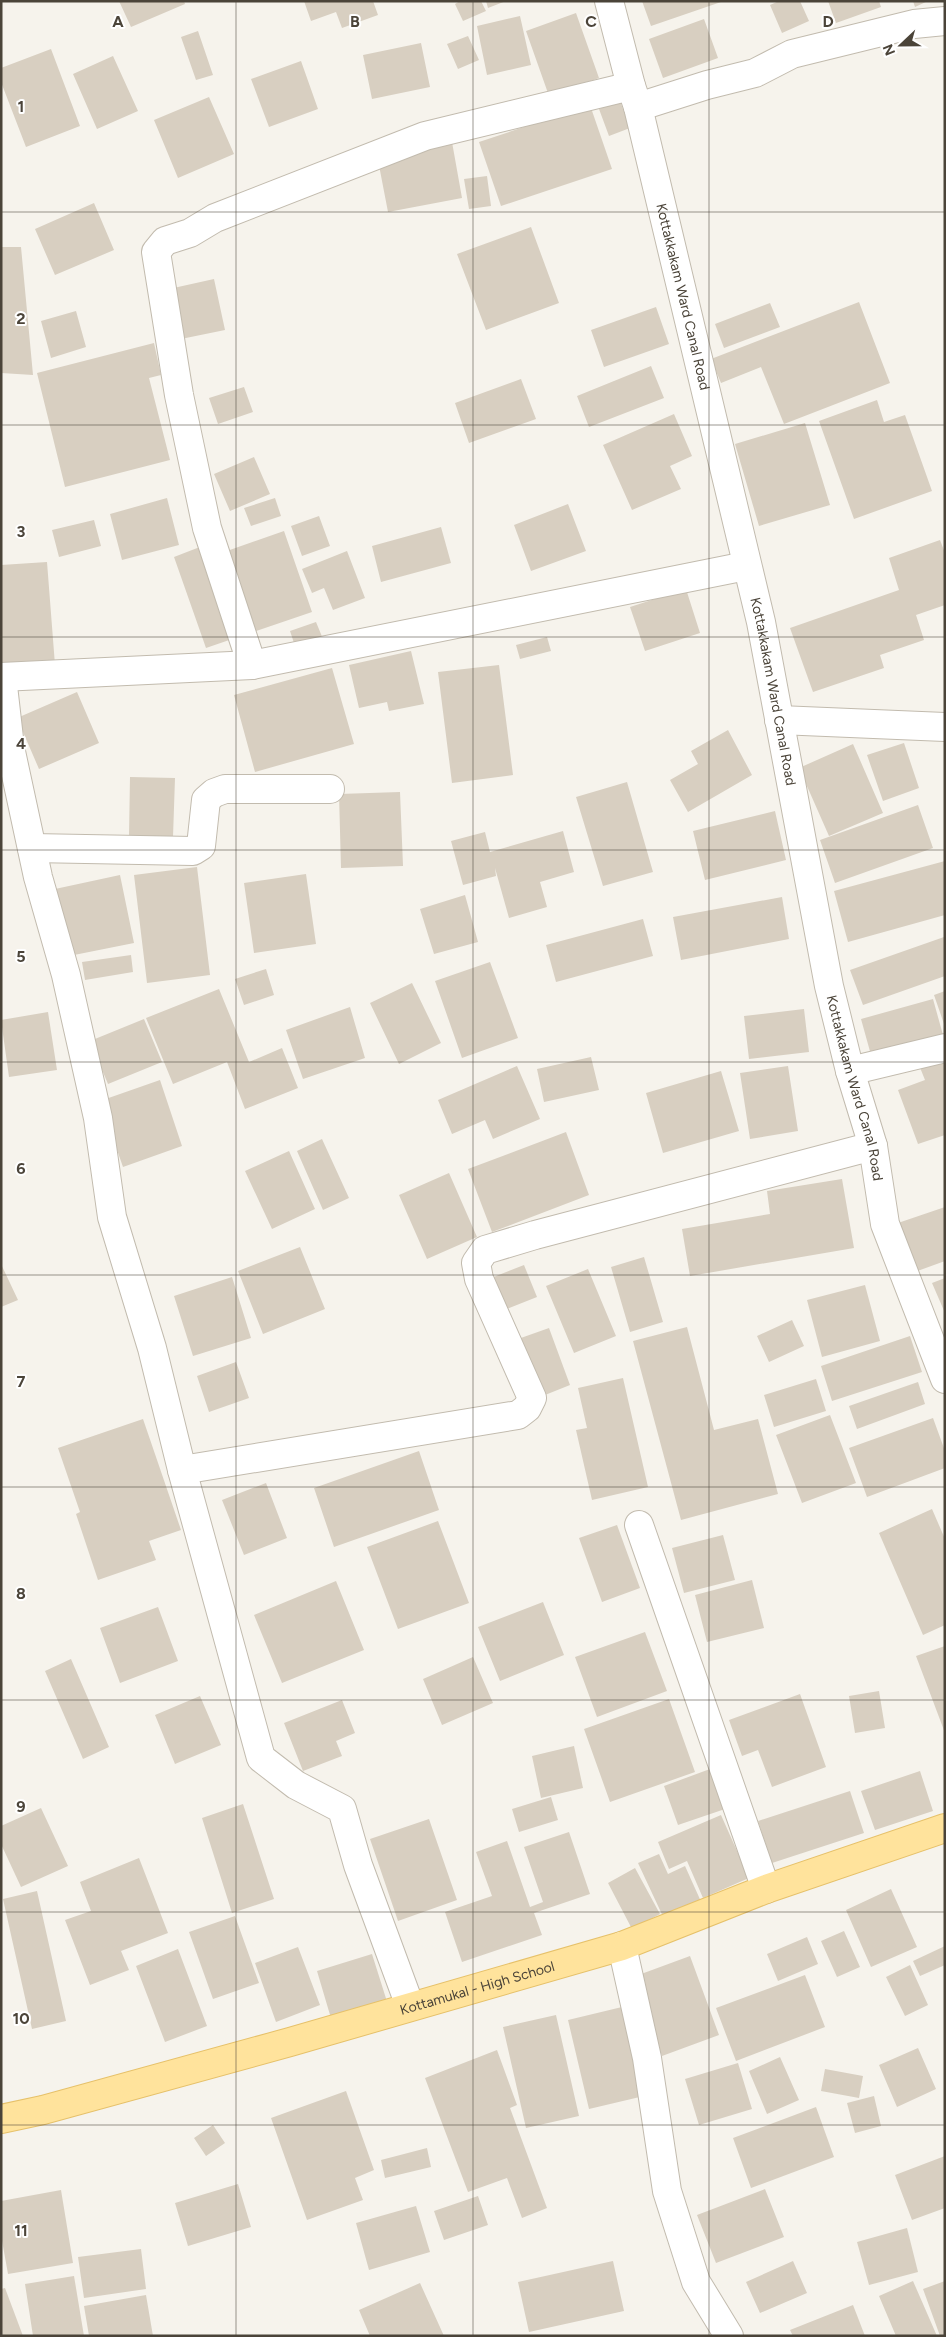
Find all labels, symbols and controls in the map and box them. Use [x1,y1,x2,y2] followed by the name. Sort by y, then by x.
[112,12,124,31] text: A
[350,12,360,31] text: B
[585,12,597,31] text: C
[822,12,834,31] text: D
[876,20,926,70] north arrow
[880,41,899,58] text: N
[18,97,24,116] text: 1
[652,202,713,392] street label: Kottakkakam Ward Canal Road
[16,309,26,328] text: 2
[17,522,26,541] text: 3
[746,596,799,787] street label: Kottakkakam Ward Canal Road
[16,734,26,753] text: 4
[16,947,26,966] text: 5
[823,993,886,1182] street label: Kottakkakam Ward Canal Road
[16,1159,26,1178] text: 6
[17,1372,26,1391] text: 7
[16,1584,26,1603] text: 8
[16,1797,26,1816] text: 9
[398,1958,557,2019] street label: Kottamukal - High School
[12,2009,30,2028] text: 10
[14,2221,28,2240] text: 11

